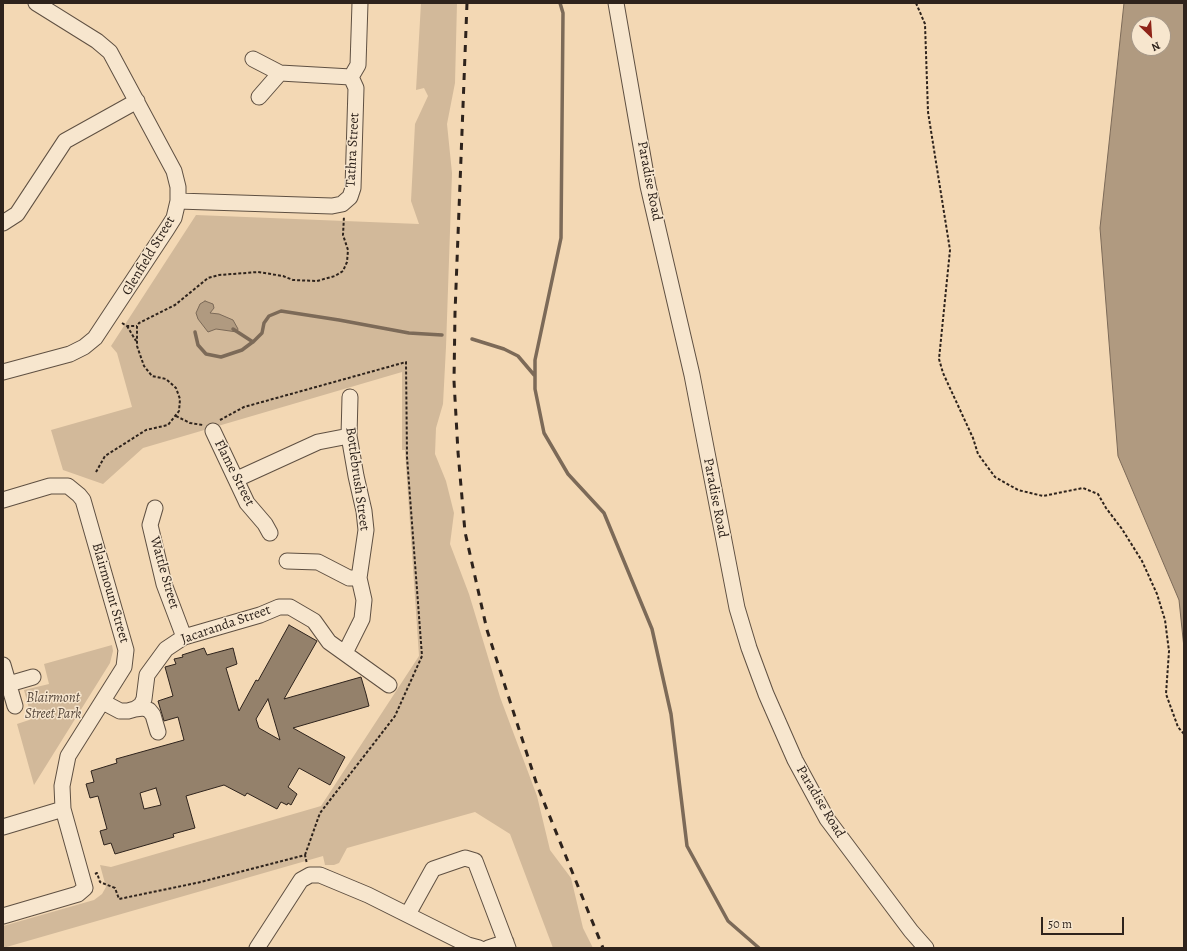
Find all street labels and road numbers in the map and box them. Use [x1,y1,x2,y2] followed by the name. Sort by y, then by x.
[343,112,363,188] street label: Tathra Street
[633,140,665,222] street label: Paradise Road
[119,213,179,299] street label: Glenfield Street
[341,426,373,532] street label: Bottlebrush Street
[210,437,258,509] street label: Flame Street
[699,457,731,539] street label: Paradise Road
[146,535,182,611] street label: Wattle Street
[88,541,132,645] street label: Blairmount Street
[179,602,273,648] street label: Jacaranda Street
[792,763,848,841] street label: Paradise Road

